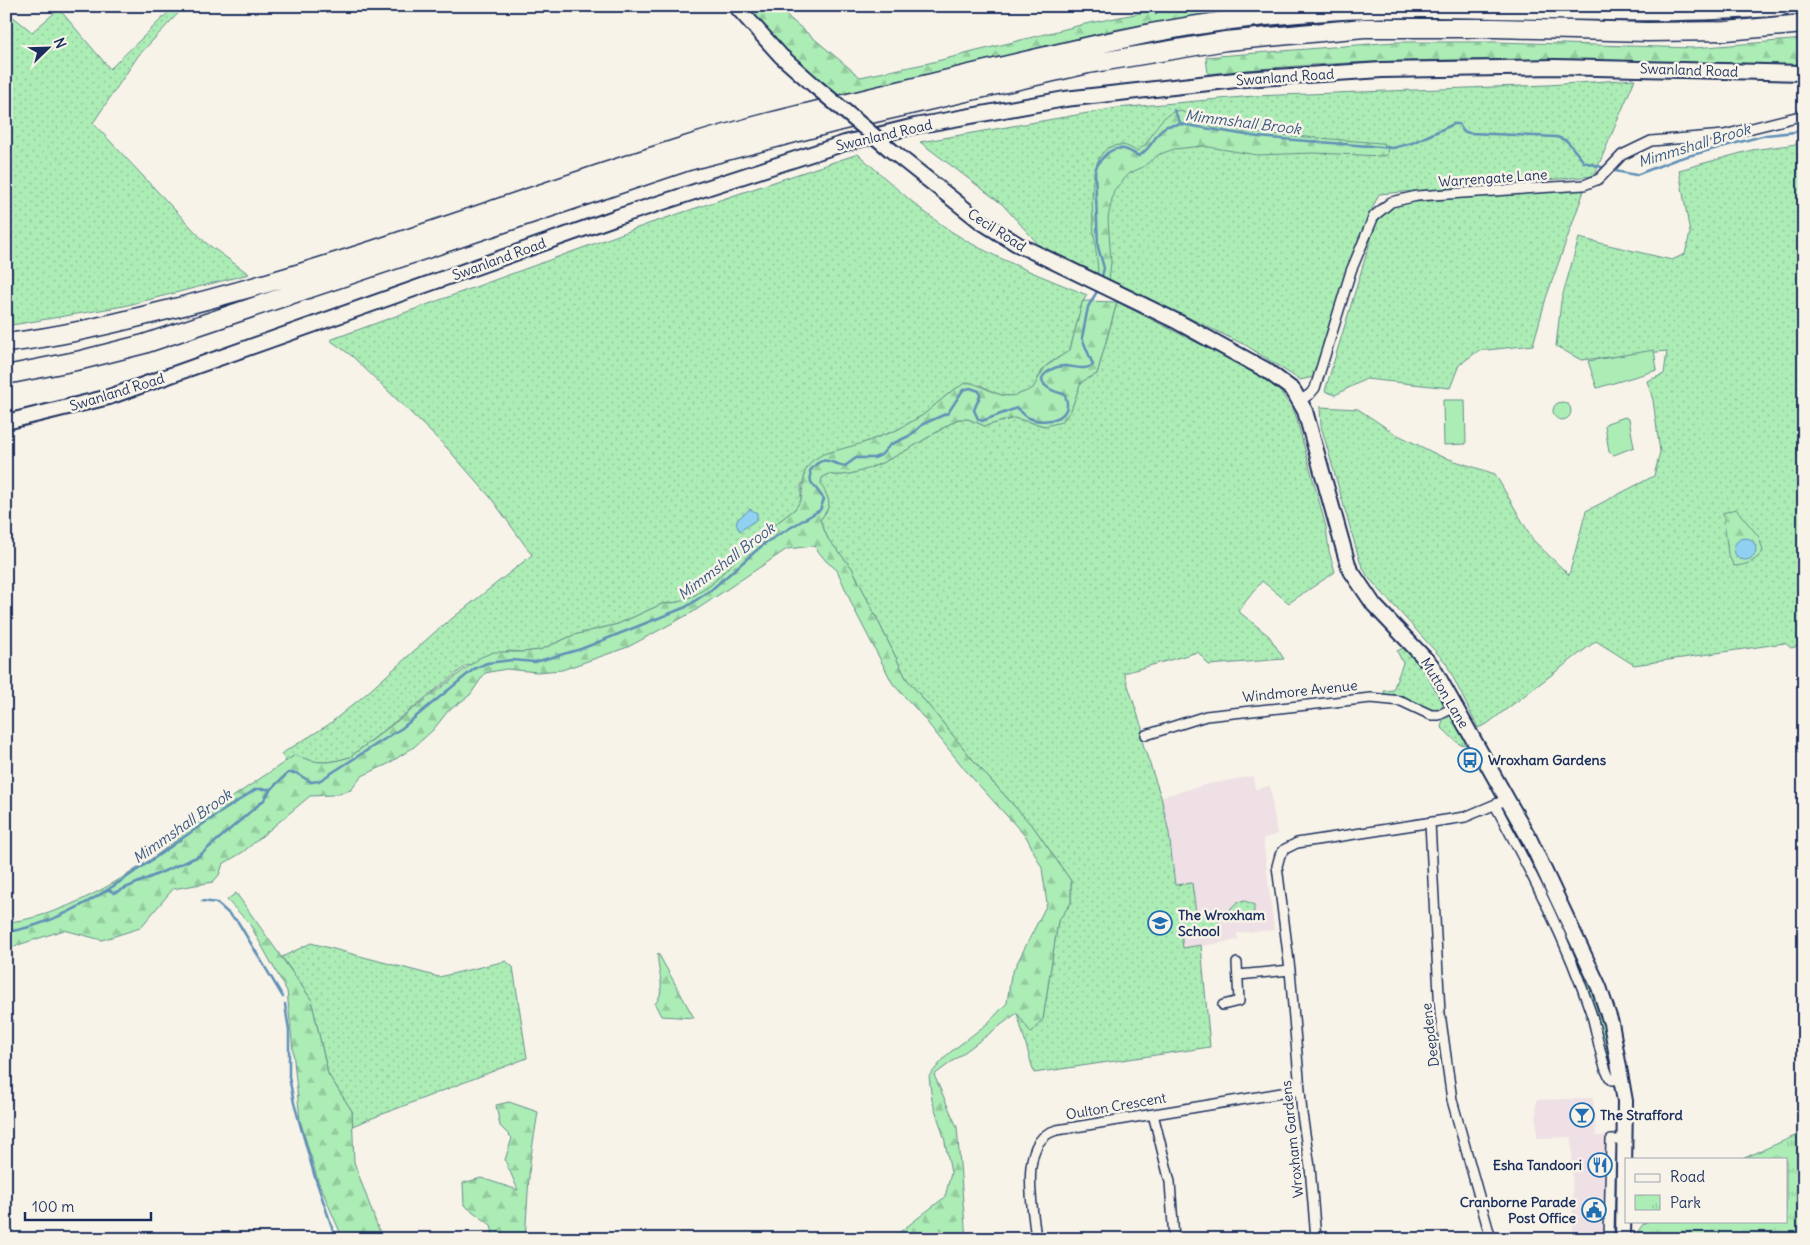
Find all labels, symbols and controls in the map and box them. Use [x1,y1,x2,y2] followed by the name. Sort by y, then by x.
[22,22,72,72] north arrow
[50,35,70,51] text: N
[1640,59,1738,81] street label: Swanland Road
[1235,65,1335,89] street label: Swanland Road
[1184,105,1303,139] water label: Mimmshall Brook
[834,115,934,155] street label: Swanland Road
[1636,119,1754,171] water label: Mimmshall Brook
[1438,165,1548,191] street label: Warrengate Lane
[964,204,1030,256] street label: Cecil Road
[450,234,548,284] street label: Swanland Road
[67,369,167,415] street label: Swanland Road
[674,518,779,604] water label: Mimmshall Brook
[1417,654,1473,732] street label: Mutton Lane
[1242,676,1358,706] street label: Windmore Avenue
[1457,747,1483,773] bus stop icon: Wroxham Gardens
[1488,751,1607,769] place label: Wroxham Gardens
[129,784,236,867] water label: Mimmshall Brook
[1178,906,1266,940] place label: The Wroxham School
[1147,910,1173,936] school or university icon: The Wroxham School
[1417,1002,1443,1068] street label: Deepdene
[1277,1079,1307,1199] street label: Wroxham Gardens
[1064,1088,1168,1124] street label: Oulton Crescent
[1569,1102,1595,1128] bar icon: The Strafford
[1600,1106,1684,1124] place label: The Strafford
[1587,1152,1613,1178] restaurant icon: Esha Tandoori
[1493,1156,1582,1174] place label: Esha Tandoori
[1625,1158,1788,1222] legend
[1670,1167,1705,1186] text: Road
[25,1190,151,1222] scale bar
[1460,1193,1576,1227] place label: Cranborne Parade Post Office
[1670,1193,1701,1212] text: Park
[32,1197,74,1216] text: 100 m
[1581,1197,1607,1223] public building icon: Cranborne Parade Post Office

